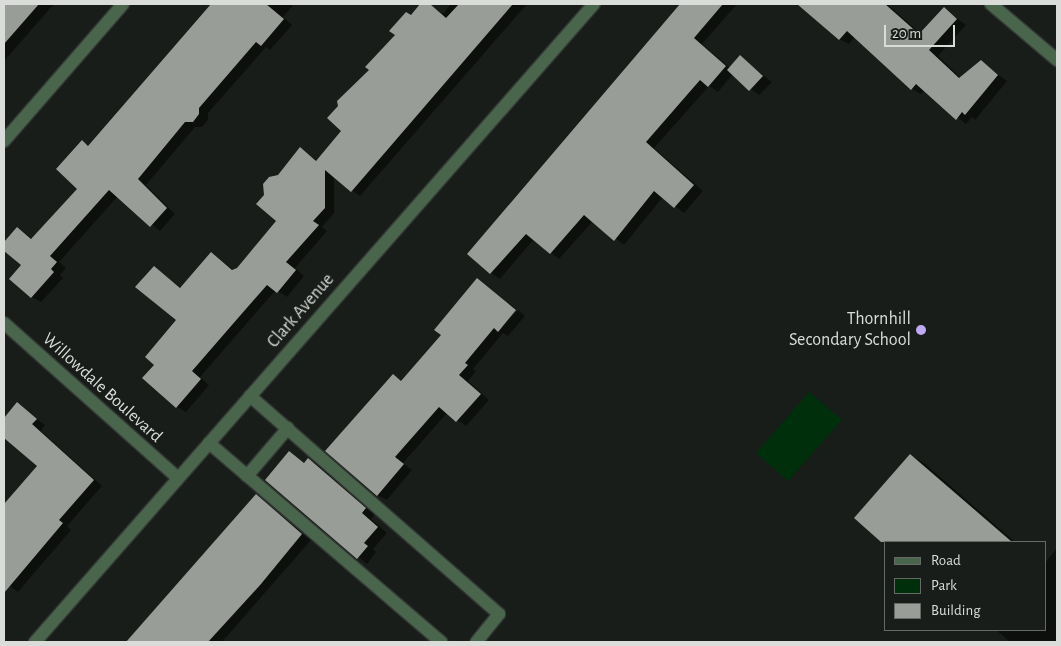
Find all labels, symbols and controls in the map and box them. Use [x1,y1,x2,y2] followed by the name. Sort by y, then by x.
[886,15,957,47] scale bar
[892,26,921,41] text: 20 m
[263,269,339,353] street label: Clark Avenue
[789,309,911,352] place label: Thornhill Secondary School
[915,324,927,336] marker: Thornhill Secondary School
[38,328,166,448] street label: Willowdale Boulevard
[884,541,1046,631] legend
[931,553,961,568] text: Road
[931,578,957,593] text: Park
[931,603,981,618] text: Building

